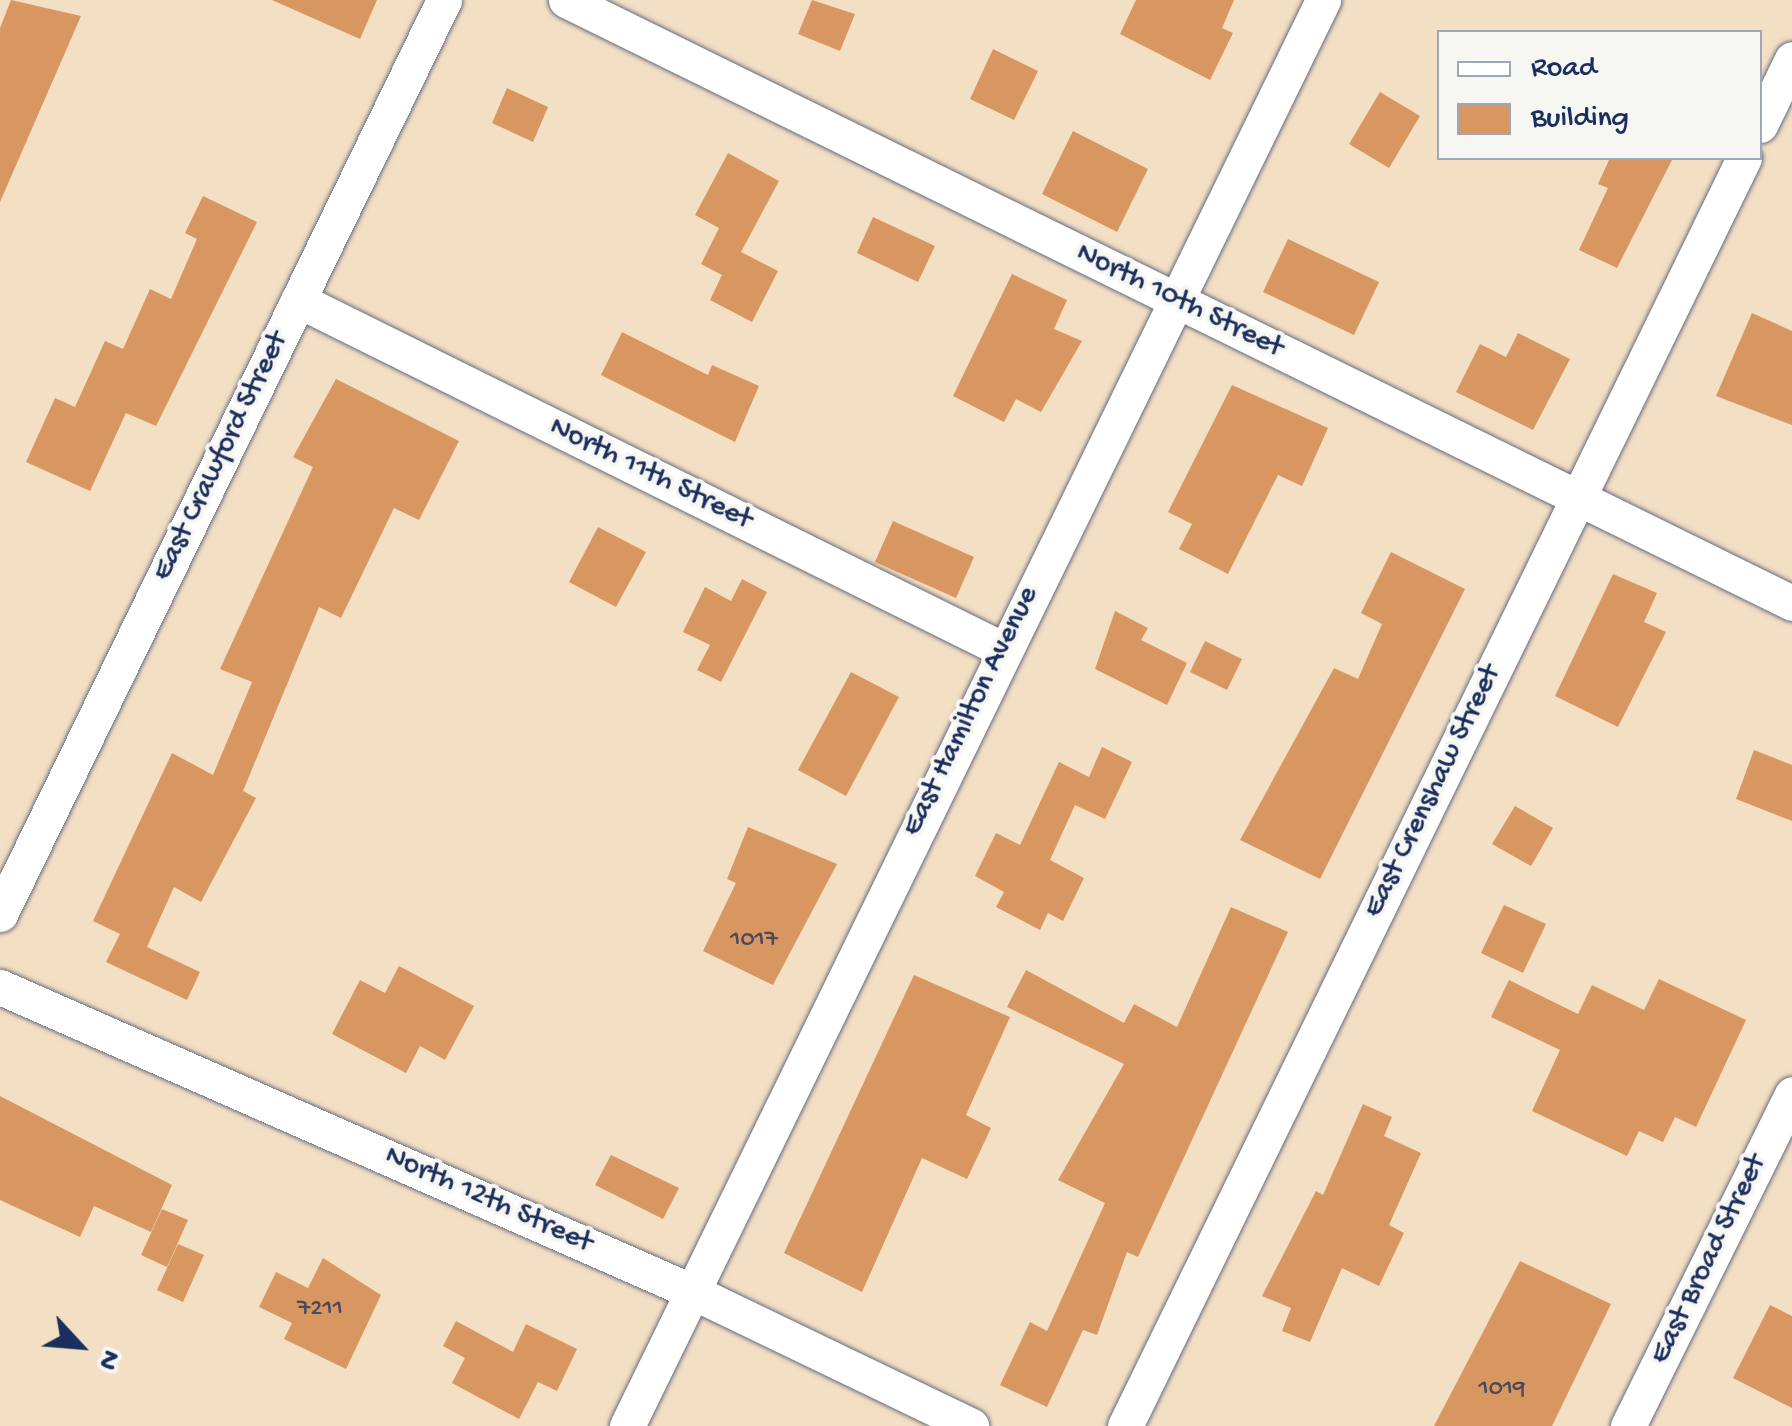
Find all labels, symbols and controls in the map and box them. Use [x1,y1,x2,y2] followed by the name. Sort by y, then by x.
[1437,30,1762,160] legend
[1531,52,1597,87] text: Road
[1531,102,1629,137] text: Building
[1070,236,1288,368] street label: North 10th Street
[146,327,298,587] street label: East Crawford Street
[543,410,757,540] street label: North 11th Street
[896,581,1048,843] street label: East Hamilton Avenue
[1357,660,1511,924] street label: East Crenshaw Street
[730,926,778,956] house number: 1017
[379,1139,597,1263] street label: North 12th Street
[1644,1149,1776,1371] street label: East Broad Street
[297,1295,343,1325] house number: 7211
[30,1296,130,1396] north arrow
[89,1344,126,1375] text: N
[1479,1375,1525,1405] house number: 1019

